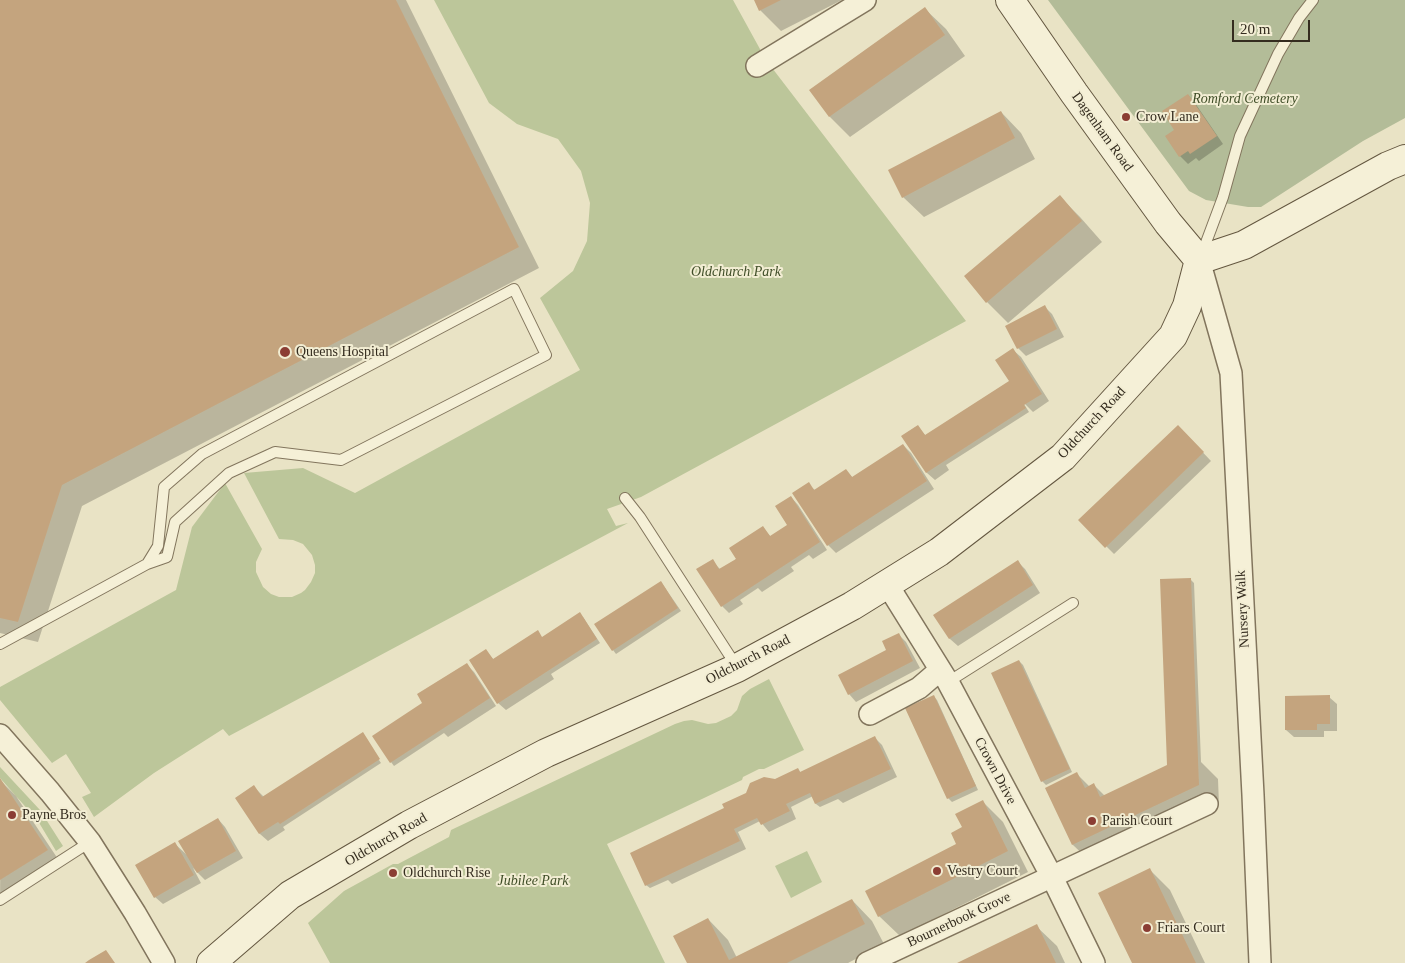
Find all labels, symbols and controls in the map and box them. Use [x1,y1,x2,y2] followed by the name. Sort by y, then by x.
[1235,10,1312,42] scale bar
[1240,21,1270,37] text: 20 m
[1068,89,1136,175] street label: Dagenham Road
[1192,91,1298,107] park label: Romford Cemetery
[1136,109,1199,125] place label: Crow Lane
[1120,111,1132,123] marker: Crow Lane
[691,264,781,280] park label: Oldchurch Park
[296,344,389,360] place label: Queens Hospital
[278,345,292,359] marker: Queens Hospital
[1054,384,1130,462] street label: Oldchurch Road
[1233,570,1253,648] street label: Nursery Walk
[703,632,793,688] street label: Oldchurch Road
[970,735,1020,807] street label: Crown Drive
[22,807,86,823] place label: Payne Bros
[6,809,18,821] marker: Payne Bros
[342,810,430,870] street label: Oldchurch Road
[1102,813,1172,829] place label: Parish Court
[1086,815,1098,827] marker: Parish Court
[947,863,1018,879] place label: Vestry Court
[403,865,490,881] place label: Oldchurch Rise
[931,865,943,877] marker: Vestry Court
[387,867,399,879] marker: Oldchurch Rise
[497,873,569,889] park label: Jubilee Park
[905,889,1013,951] street label: Bournerbook Grove
[1157,920,1225,936] place label: Friars Court
[1141,922,1153,934] marker: Friars Court

